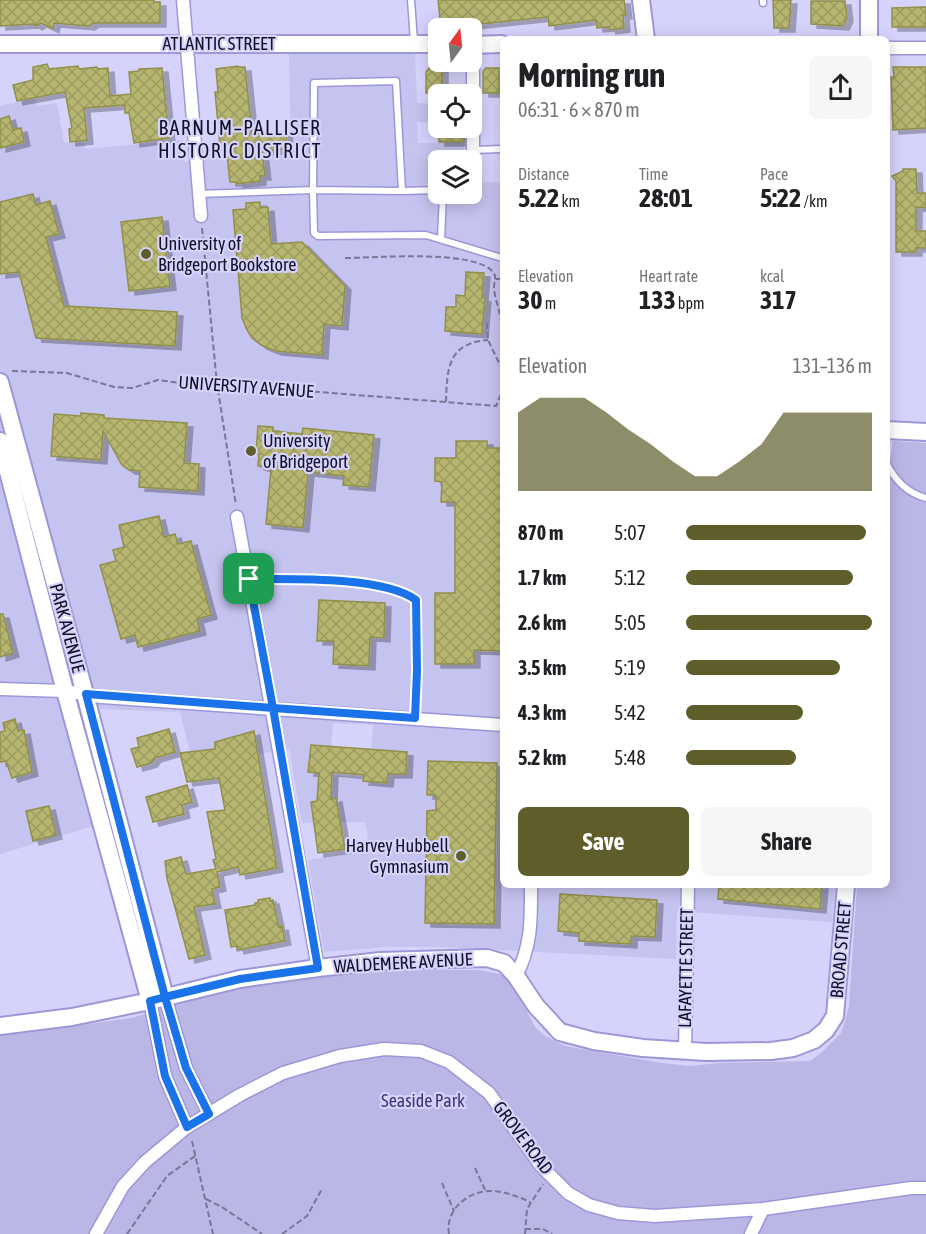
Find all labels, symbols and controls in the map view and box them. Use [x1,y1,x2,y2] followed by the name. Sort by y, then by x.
[428,18,482,72] north arrow
[428,18,482,204] map controls
[162,33,276,54] street label: ATLANTIC STREET
[518,56,665,94] text: Morning run
[809,56,872,119] button: share
[428,84,482,138] button: locate
[518,98,640,121] text: 06:31 · 6 × 870 m
[158,116,322,162] district label: BARNUM–PALLISER HISTORIC DISTRICT
[428,150,482,204] button: layers
[518,165,569,183] text: Distance
[639,165,668,183] text: Time
[760,165,788,183] text: Pace
[518,183,559,213] text: 5.22
[639,183,693,213] text: 28:01
[760,183,801,213] text: 5:22
[559,192,580,210] text: km
[801,192,827,210] text: /km
[158,233,297,275] place label: University of Bridgeport Bookstore
[139,247,153,261] marker: University of Bridgeport Bookstore
[518,267,573,285] text: Elevation
[639,267,698,285] text: Heart rate
[760,267,784,285] text: kcal
[518,285,542,315] text: 30
[639,285,676,315] text: 133
[760,285,797,315] text: 317
[542,294,556,312] text: m
[676,294,705,312] text: bpm
[518,354,587,377] text: Elevation
[792,354,872,377] text: 131–136 m
[178,371,315,402] street label: UNIVERSITY AVENUE
[263,430,348,472] place label: University of Bridgeport
[244,444,258,458] marker: University of Bridgeport
[518,521,563,544] text: 870 m
[614,521,646,544] text: 5:07
[223,553,274,604] pin
[232,562,265,595] icon: arrive
[518,566,566,589] text: 1.7 km
[614,566,646,589] text: 5:12
[46,581,89,675] street label: PARK AVENUE
[518,611,566,634] text: 2.6 km
[614,611,646,634] text: 5:05
[518,656,566,679] text: 3.5 km
[614,656,646,679] text: 5:19
[518,701,566,724] text: 4.3 km
[614,701,646,724] text: 5:42
[518,746,566,769] text: 5.2 km
[614,746,646,769] text: 5:48
[518,807,689,876] button: Save
[701,807,872,876] button: Share
[346,835,449,877] place label: Harvey Hubbell Gymnasium
[454,849,468,863] marker: Harvey Hubbell Gymnasium
[826,901,855,999] street label: BROAD STREET
[674,908,697,1028] street label: LAFAYETTE STREET
[333,948,473,977] street label: WALDEMERE AVENUE
[381,1090,465,1111] park label: Seaside Park
[489,1097,558,1178] street label: GROVE ROAD

